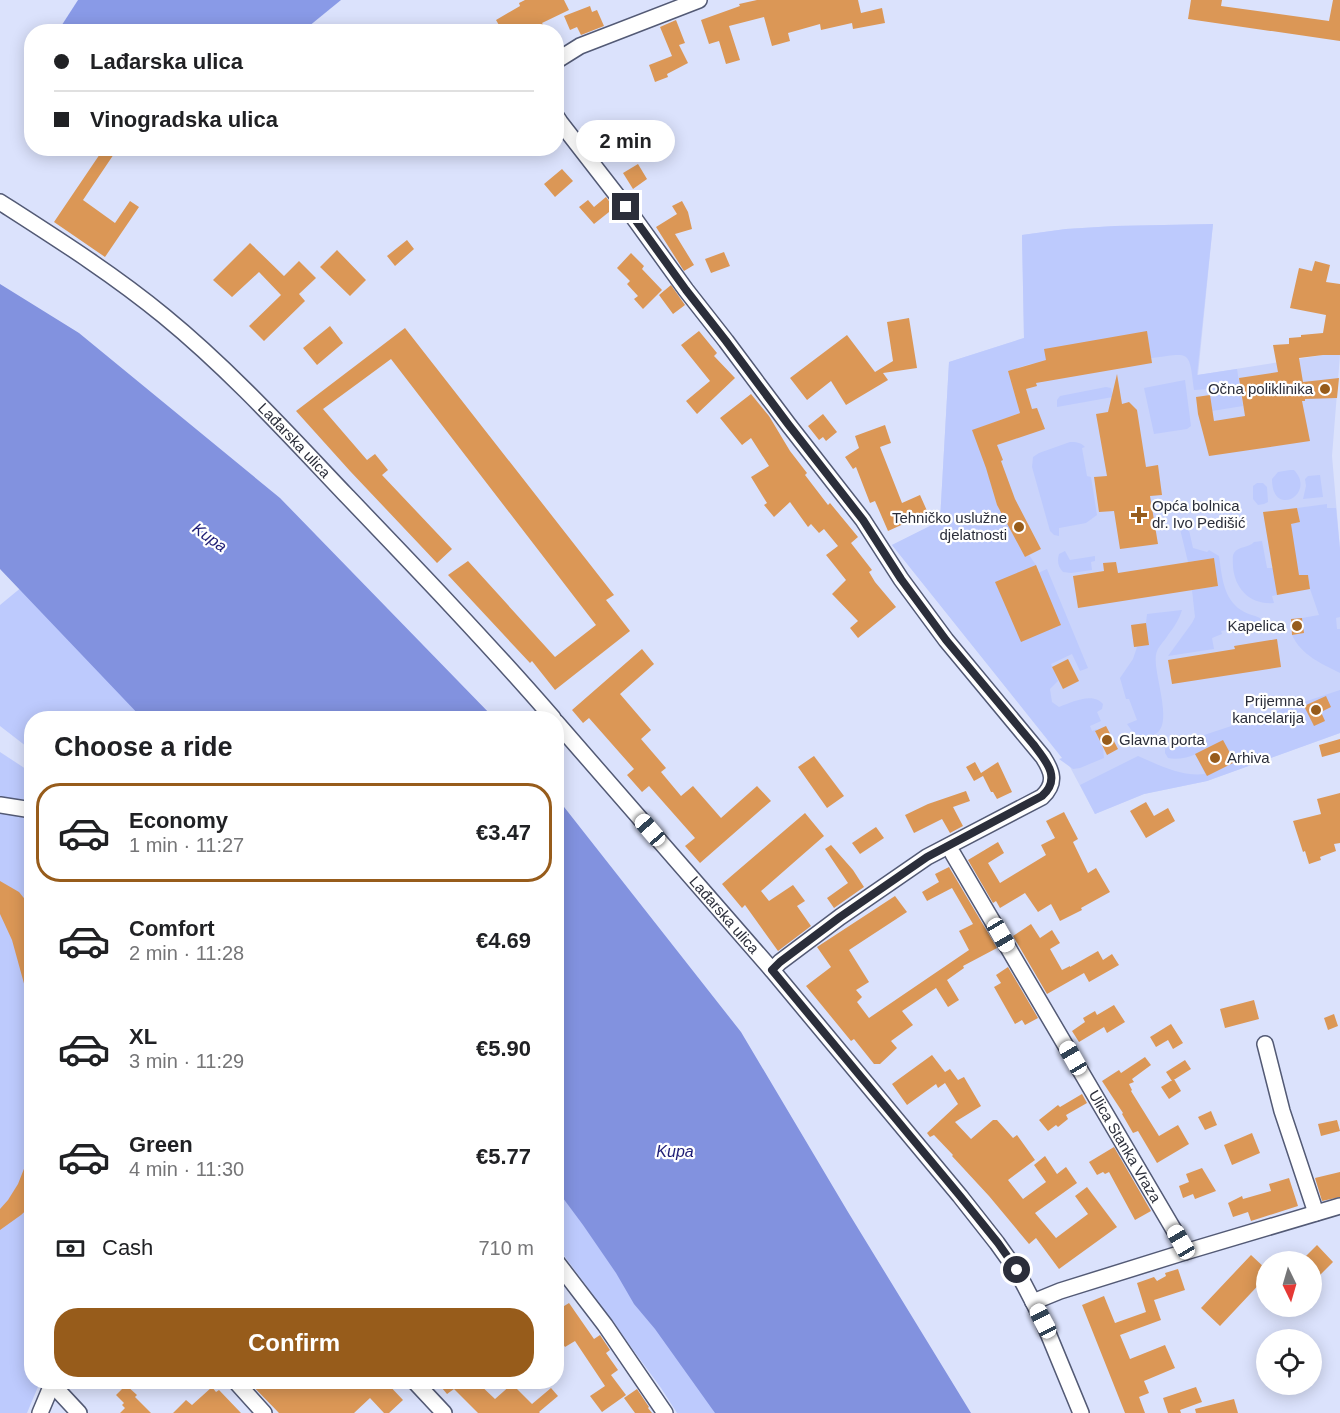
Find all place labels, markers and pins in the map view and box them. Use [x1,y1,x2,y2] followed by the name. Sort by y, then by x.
[1208,380,1314,397] place label: Očna poliklinika
[1318,382,1332,396] marker: Očna poliklinika
[1152,497,1246,531] place label: Opća bolnica dr. Ivo Pedišić
[1130,506,1148,524] marker: Opća bolnica dr. Ivo Pedišić
[892,509,1007,543] place label: Tehničko uslužne djelatnosti
[1012,520,1026,534] marker: Tehničko uslužne djelatnosti
[1227,617,1286,634] place label: Kapelica
[1290,619,1304,633] marker: Kapelica
[1232,692,1305,726] place label: Prijemna kancelarija
[1309,703,1323,717] marker: Prijemna kancelarija
[1119,731,1206,748] place label: Glavna porta
[1100,733,1114,747] marker: Glavna porta
[1227,749,1270,766] place label: Arhiva
[1208,751,1222,765] marker: Arhiva

